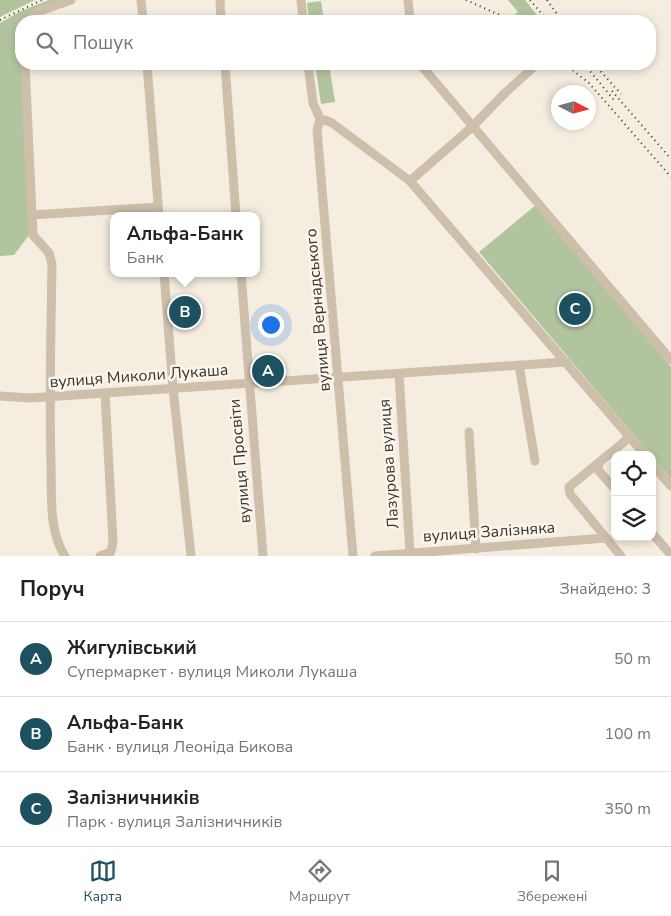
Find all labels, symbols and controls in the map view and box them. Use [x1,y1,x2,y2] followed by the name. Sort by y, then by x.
[15,15,656,70] search box
[33,29,61,57] icon: search
[73,30,133,56] text: Пошук
[551,85,596,130] north arrow
[110,212,260,277] popup
[127,221,243,247] text: Альфа-Банк
[300,228,336,392] street label: вулиця Вернадського
[127,247,164,269] text: Банк
[559,290,591,328] pin: C
[169,293,201,331] pin: B
[258,312,284,338] your location
[252,352,284,390] pin: A
[49,359,229,393] street label: вулиця Миколи Лукаша
[224,398,256,524] street label: вулиця Просвіти
[373,398,405,530] street label: Лазурова вулиця
[611,451,656,541] map controls
[611,451,656,496] button: locate
[611,496,656,541] button: layers
[422,516,556,548] street label: вулиця Залізняка
[20,575,85,603] text: Поруч
[559,578,651,600] text: Знайдено: 3
[67,635,197,661] text: Жигулівський
[30,648,42,670] text: A
[614,648,651,670] text: 50 m
[67,661,357,683] text: Супермаркет · вулиця Миколи Лукаша
[67,710,183,736] text: Альфа-Банк
[30,723,42,745] text: B
[604,723,651,745] text: 100 m
[67,736,293,758] text: Банк · вулиця Леоніда Бикова
[67,785,200,811] text: Залізничників
[31,798,41,820] text: C
[604,798,651,820] text: 350 m
[67,811,282,833] text: Парк · вулиця Залізничників
[84,857,122,906] tab: Карта
[289,857,350,906] tab: Маршрут
[517,857,587,906] tab: Збережені

